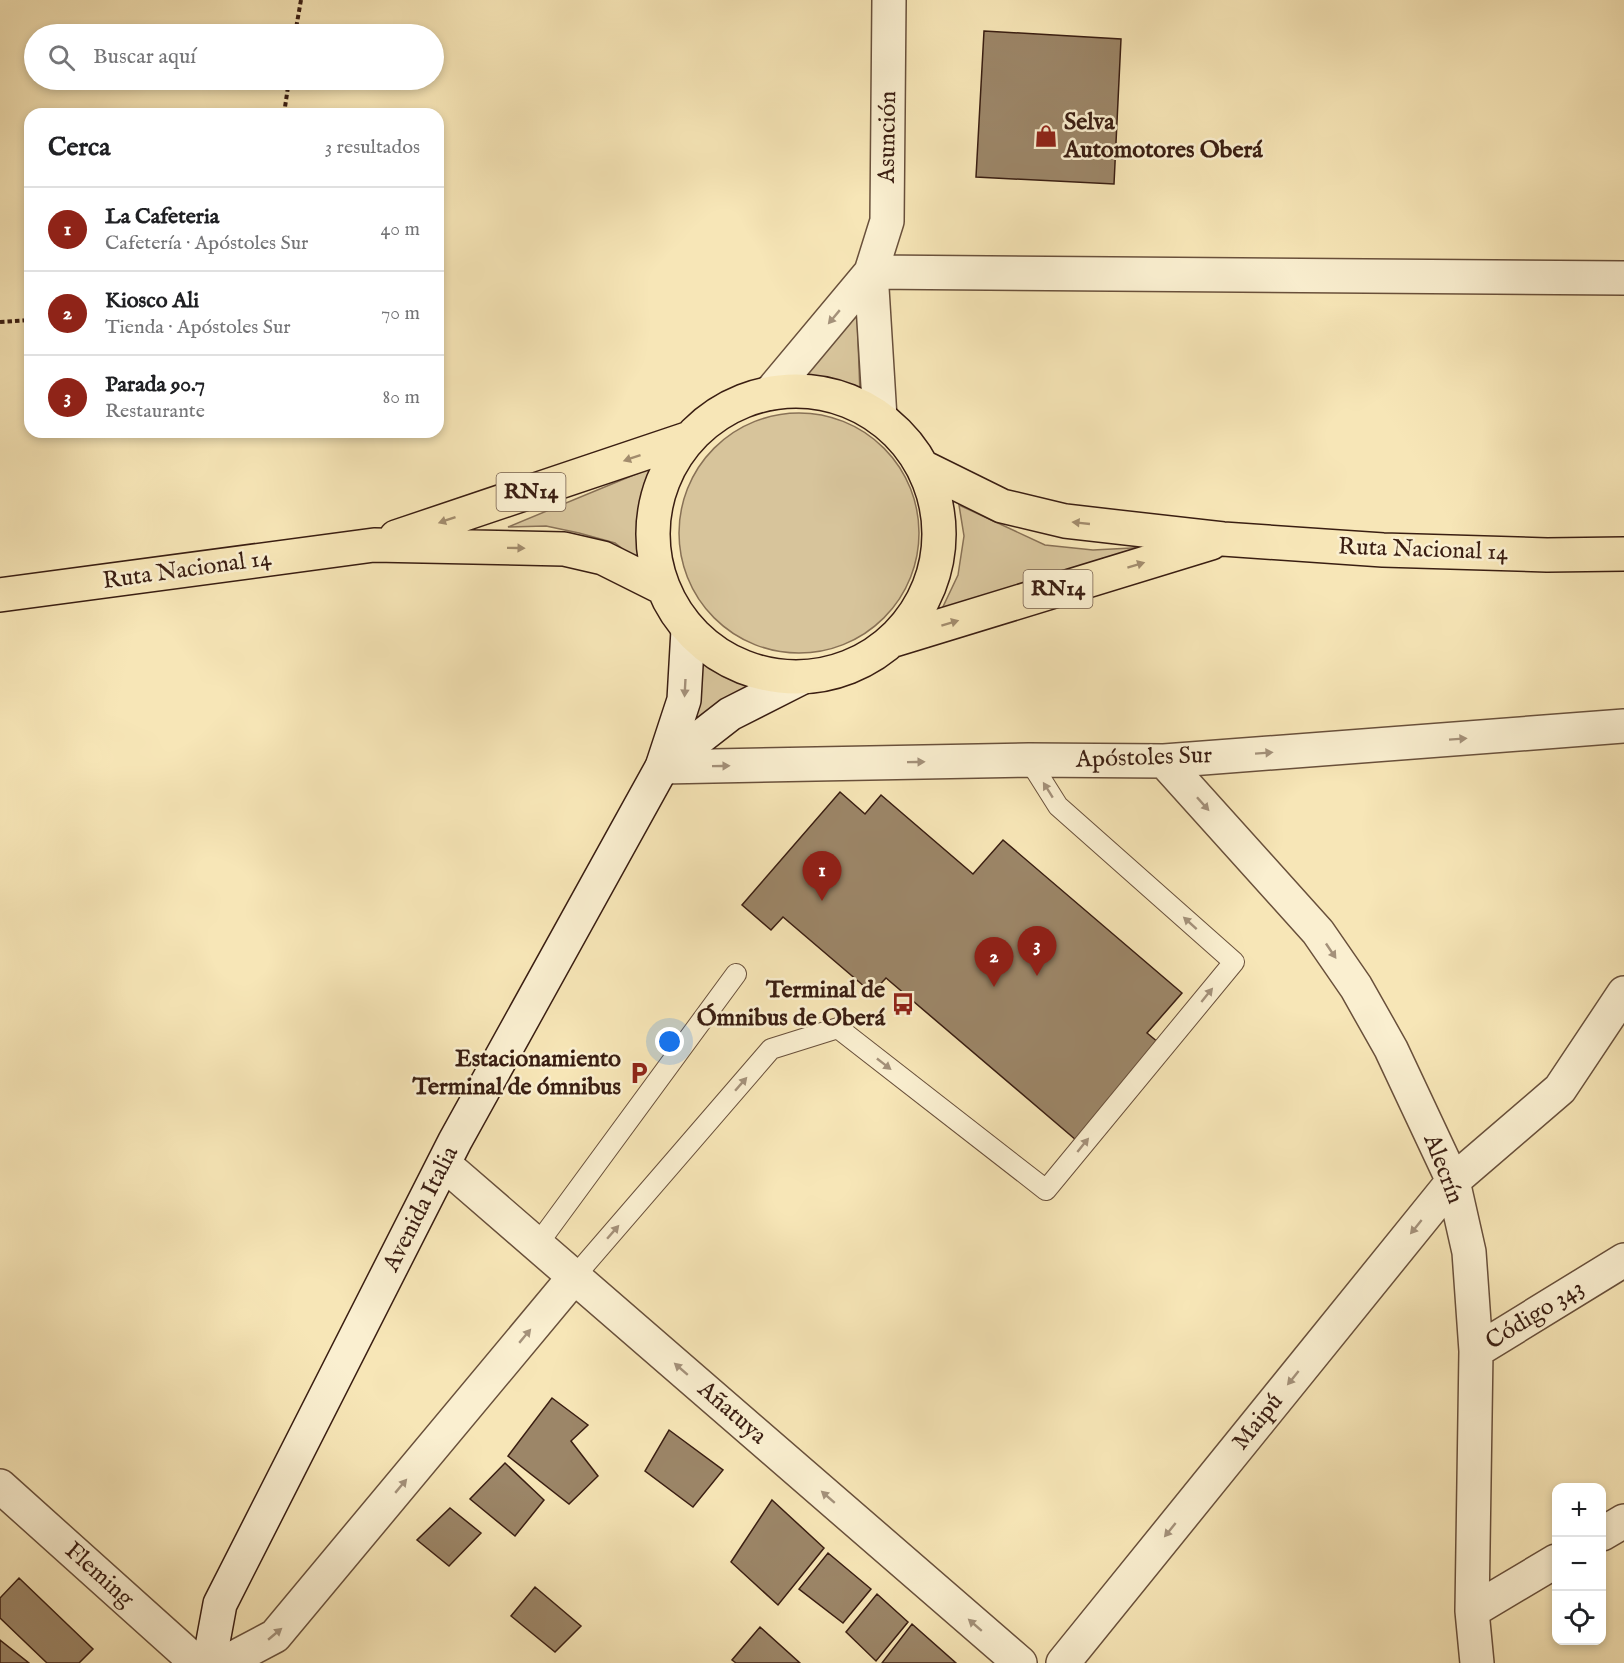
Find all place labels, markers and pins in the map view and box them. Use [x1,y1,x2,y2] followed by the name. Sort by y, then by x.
[1063,107,1263,166] place label: Selva Automotores Oberá
[1033,123,1059,149] shop icon: Selva Automotores Oberá
[802,852,842,901] pin: 1
[1018,926,1056,976] pin: 3
[974,938,1014,987] pin: 2
[697,975,886,1034] place label: Terminal de Ómnibus de Oberá
[890,991,916,1017] bus stop icon: Terminal de Ómnibus de Oberá
[412,1044,622,1103] place label: Estacionamiento Terminal de ómnibus
[626,1060,652,1086] parking icon: Estacionamiento Terminal de ómnibus

